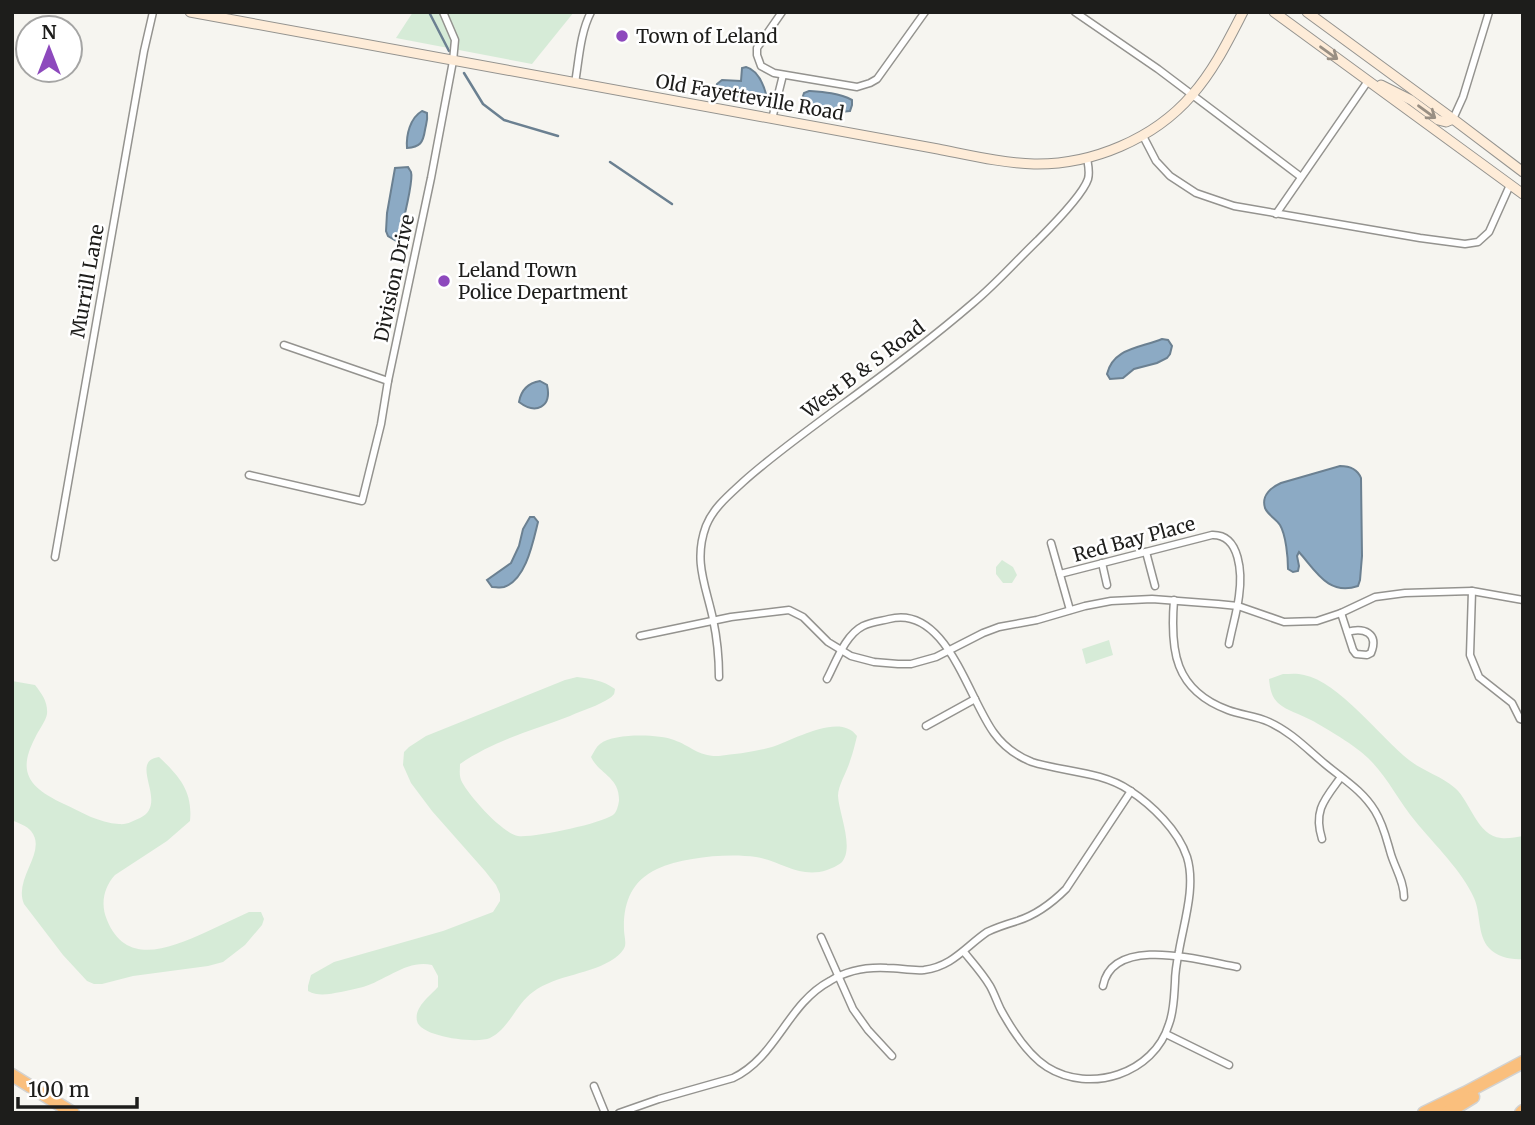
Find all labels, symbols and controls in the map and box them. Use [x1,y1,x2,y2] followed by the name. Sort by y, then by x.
[14,14,84,84] north arrow
[41,20,57,44] text: N
[636,24,778,48] place label: Town of Leland
[614,28,630,44] marker: Town of Leland
[1319,45,1338,60] one-way arrow
[654,69,846,125] street label: Old Fayetteville Road
[1417,105,1436,119] one-way arrow
[369,212,419,344] street label: Division Drive
[65,222,109,340] street label: Murrill Lane
[458,258,629,304] place label: Leland Town Police Department
[436,273,452,289] marker: Leland Town Police Department
[796,315,929,424] street label: West B & S Road
[1070,511,1198,567] street label: Red Bay Place
[18,1066,136,1110] scale bar
[28,1076,90,1103] text: 100 m

